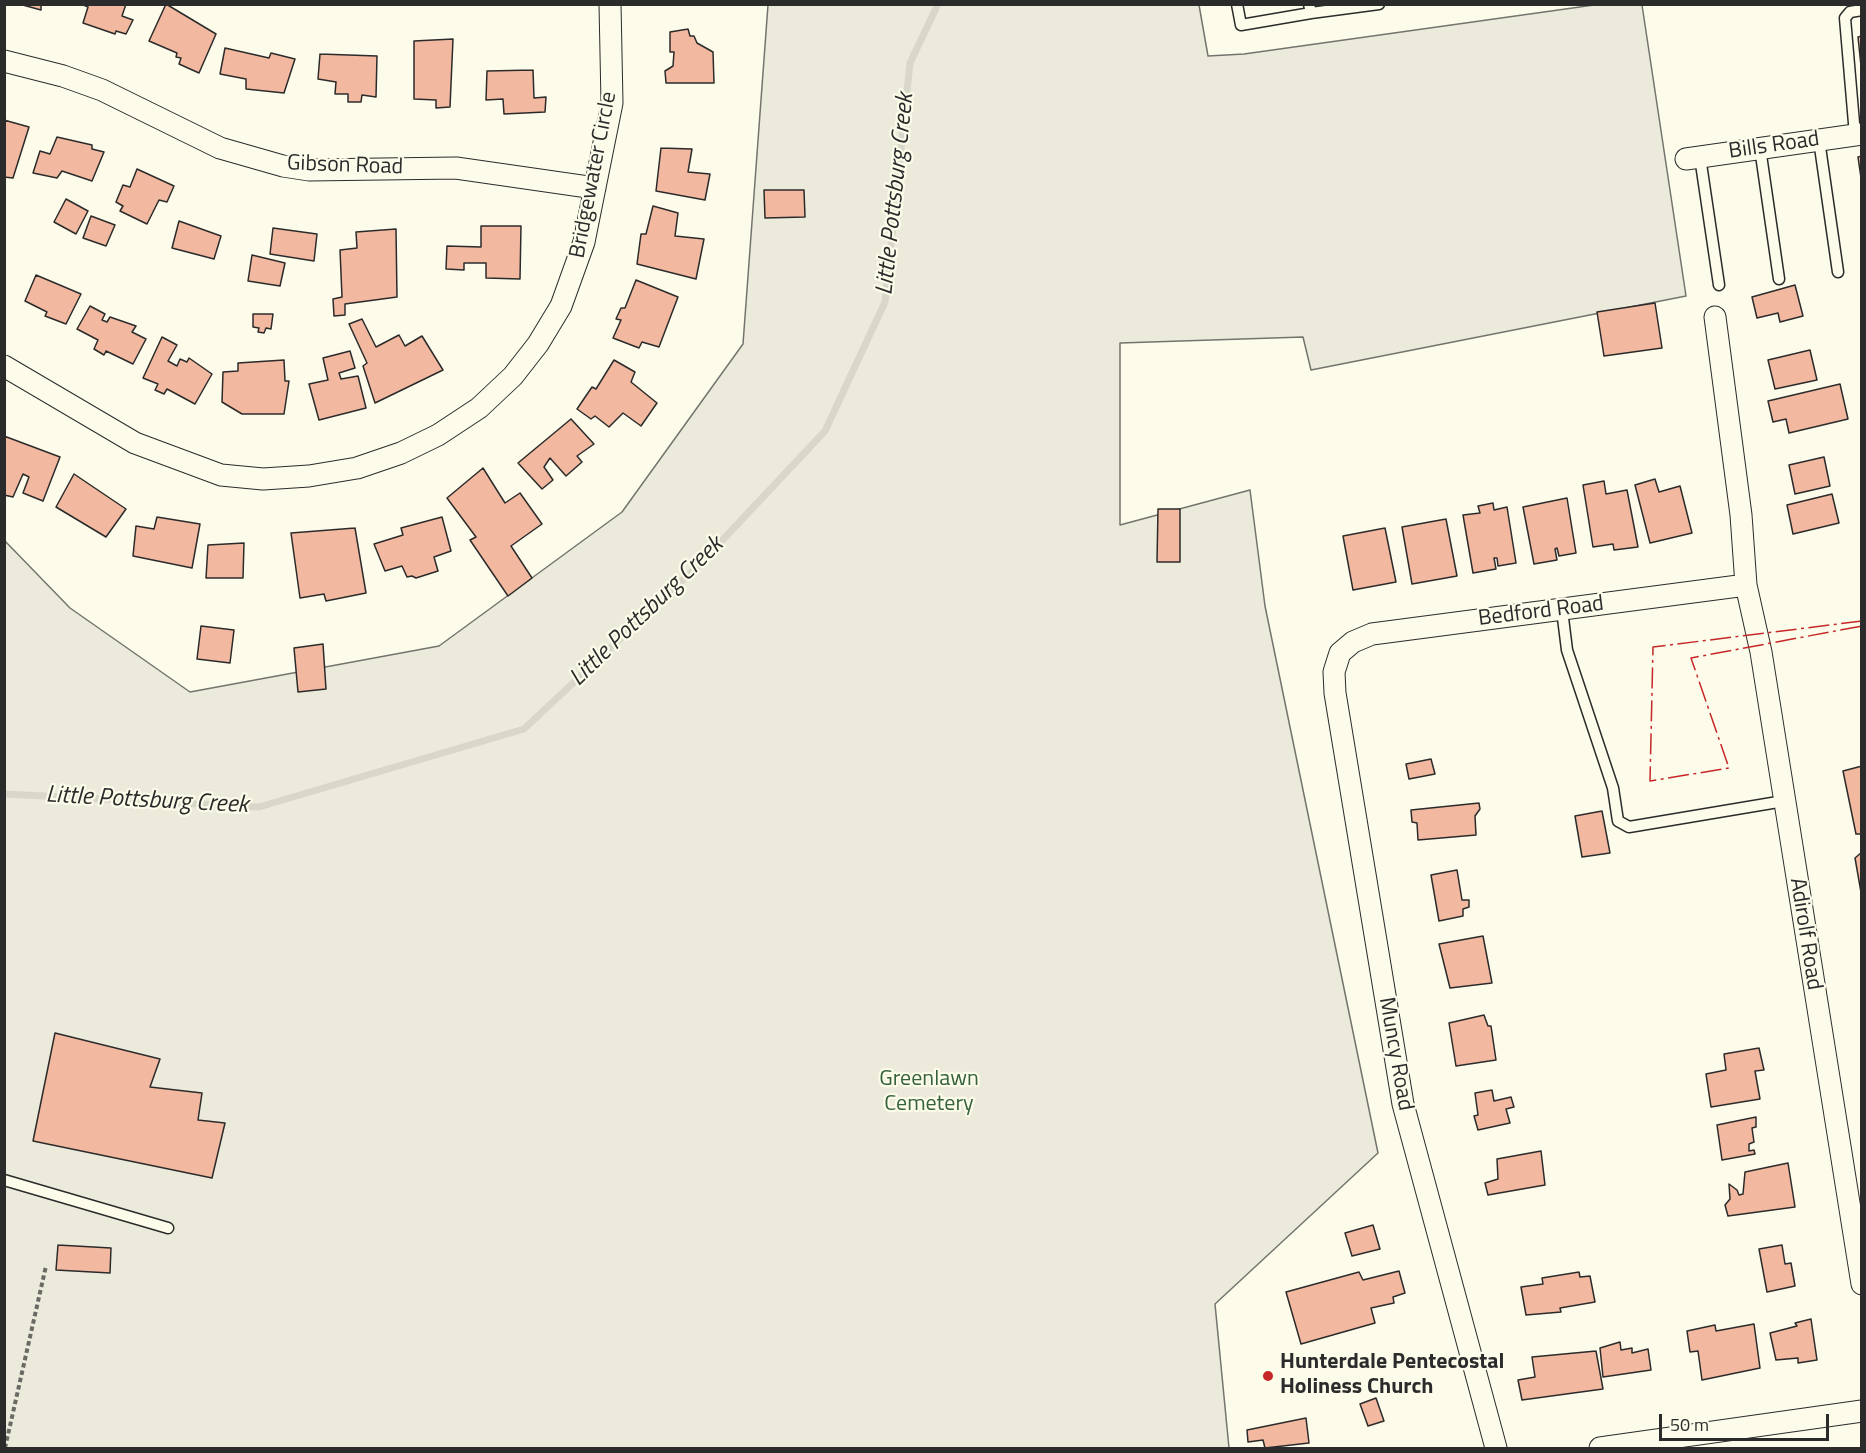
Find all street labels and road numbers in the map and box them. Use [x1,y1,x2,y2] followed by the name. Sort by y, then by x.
[565,90,623,260] street label: Bridgewater Circle
[1727,127,1821,165] street label: Bills Road
[287,151,403,181] street label: Gibson Road
[1477,591,1605,633] street label: Bedford Road
[1783,876,1827,992] street label: Adirolf Road
[1372,995,1418,1113] street label: Muncy Road

